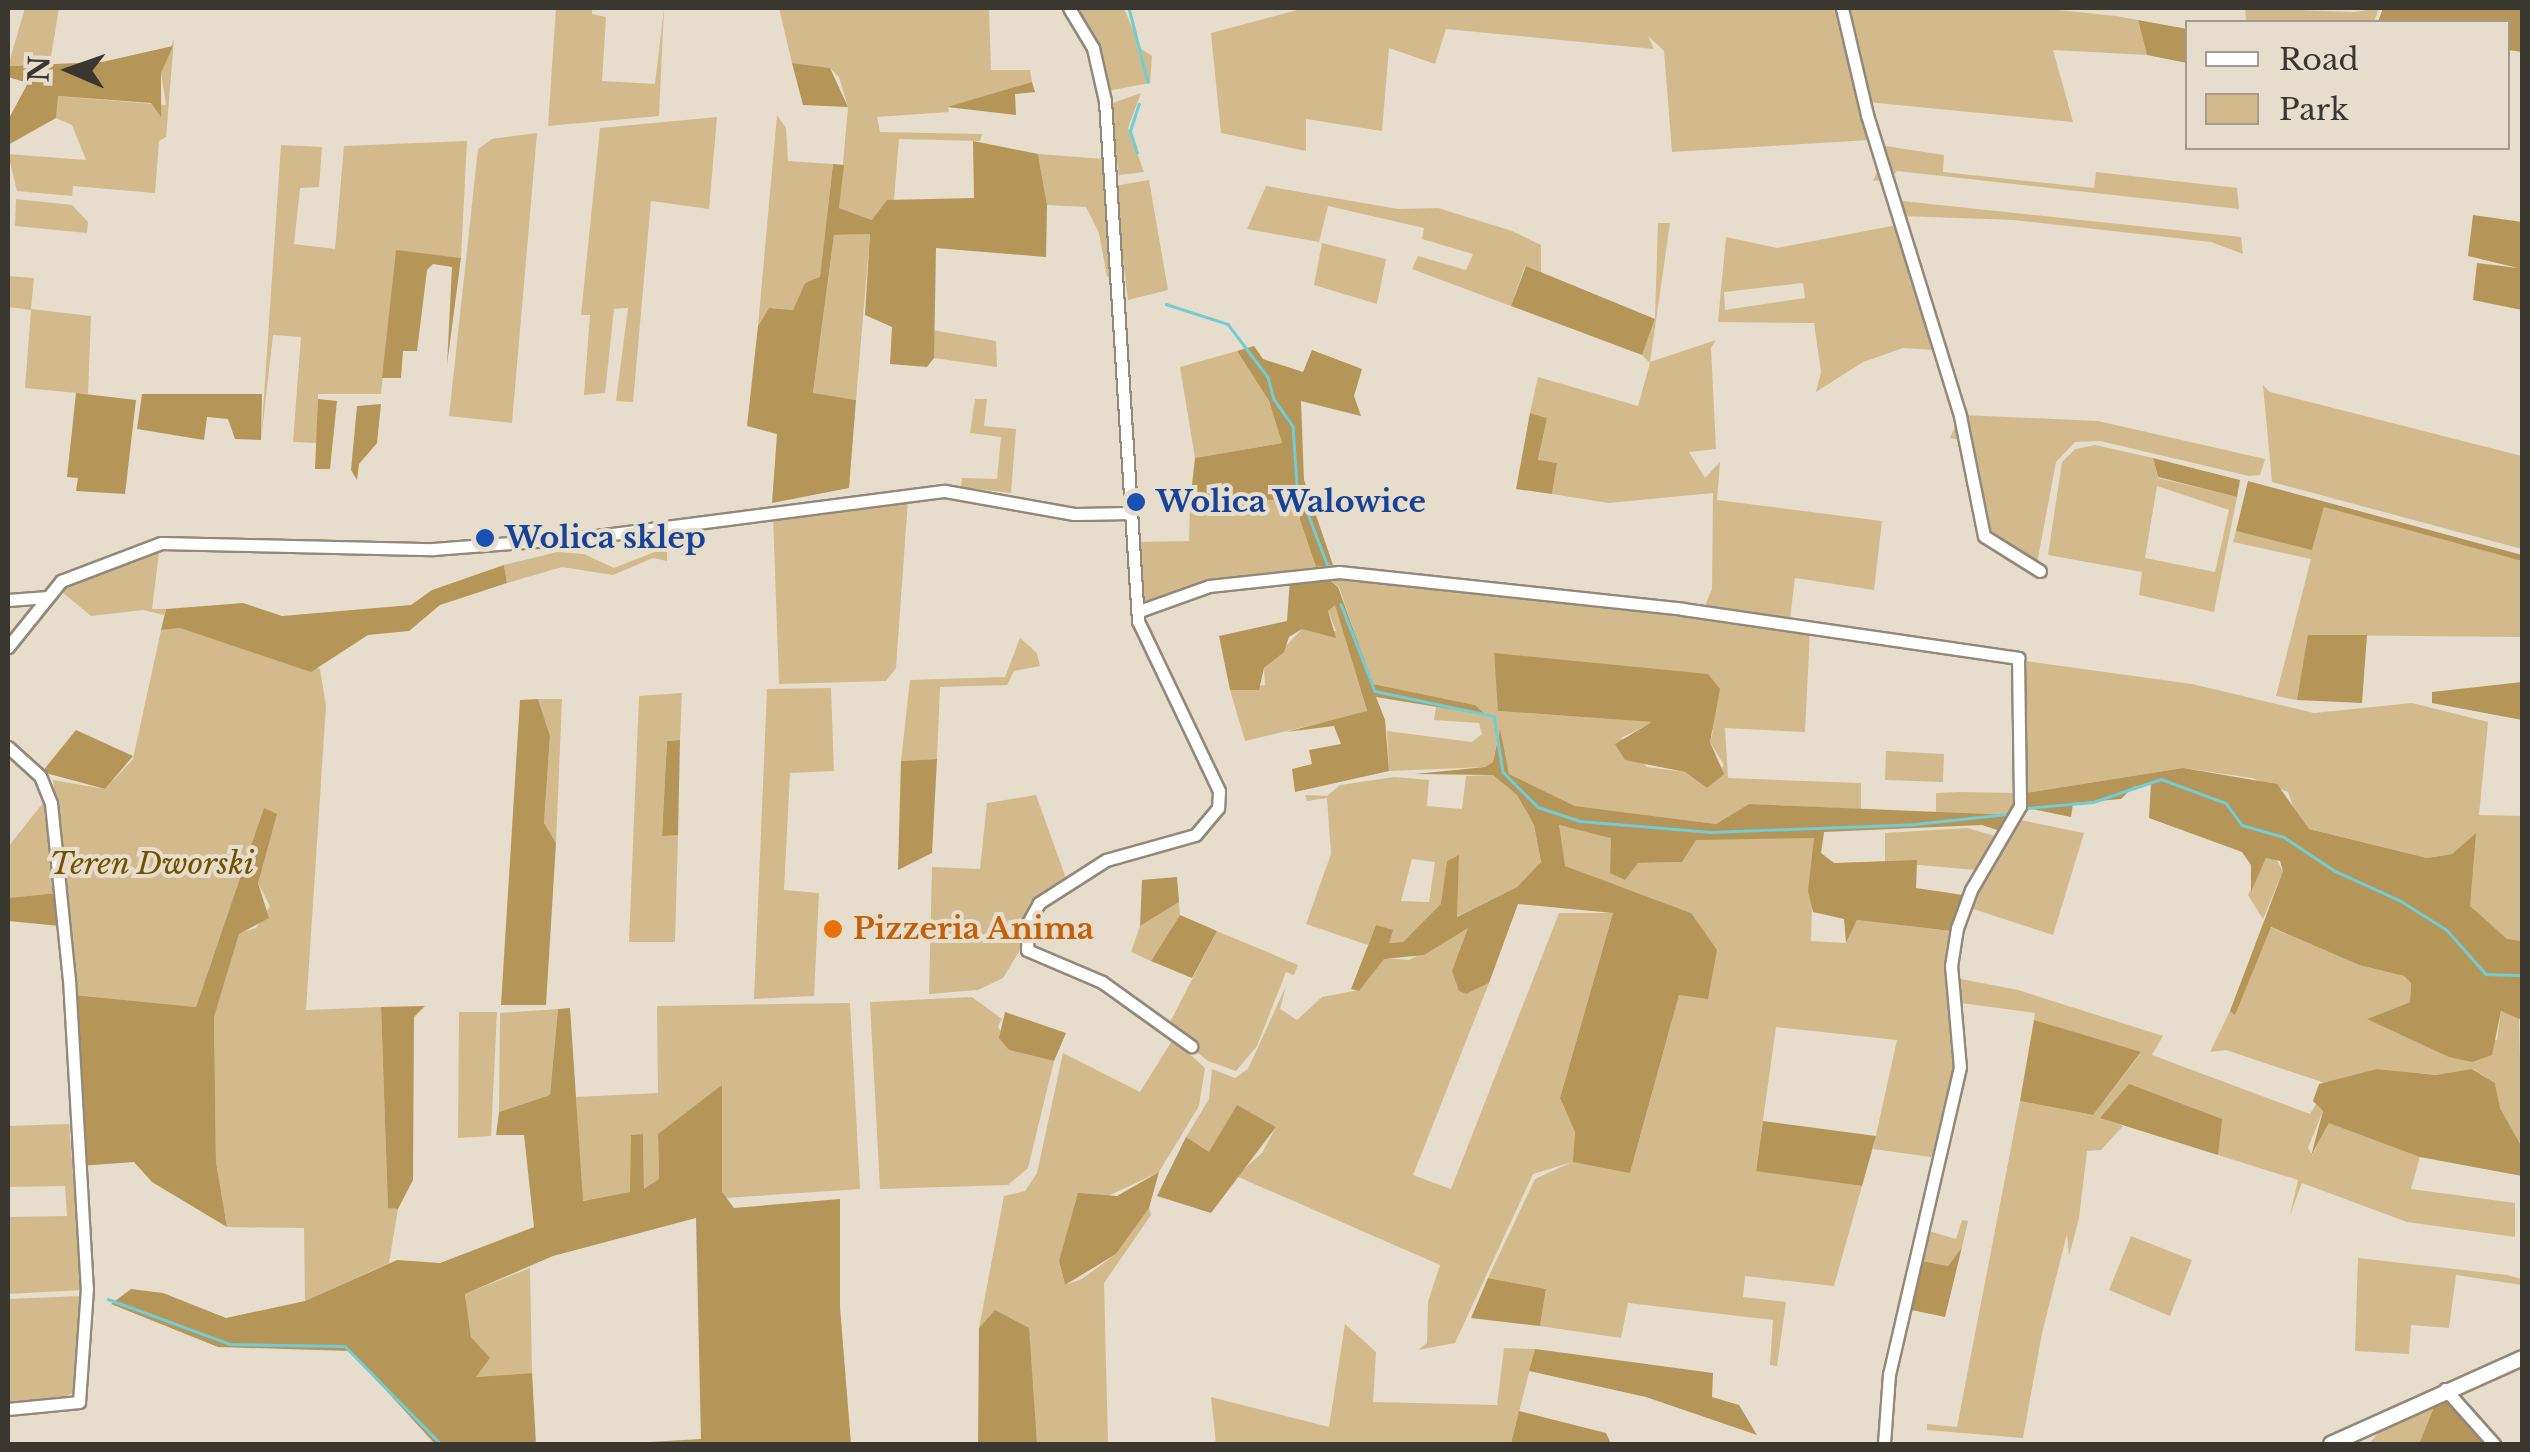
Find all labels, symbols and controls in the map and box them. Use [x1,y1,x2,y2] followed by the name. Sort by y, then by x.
[20,20,120,120] north arrow
[2185,20,2510,150] legend
[2279,41,2359,78] text: Road
[22,55,57,83] text: N
[2279,91,2349,128] text: Park
[1156,484,1427,520] place label: Wolica Walowice
[1125,491,1147,513] marker: Wolica Walowice
[505,520,706,556] place label: Wolica sklep
[474,527,496,549] marker: Wolica sklep
[49,846,255,882] park label: Teren Dworski
[853,911,1095,947] place label: Pizzeria Anima
[822,918,844,940] marker: Pizzeria Anima

